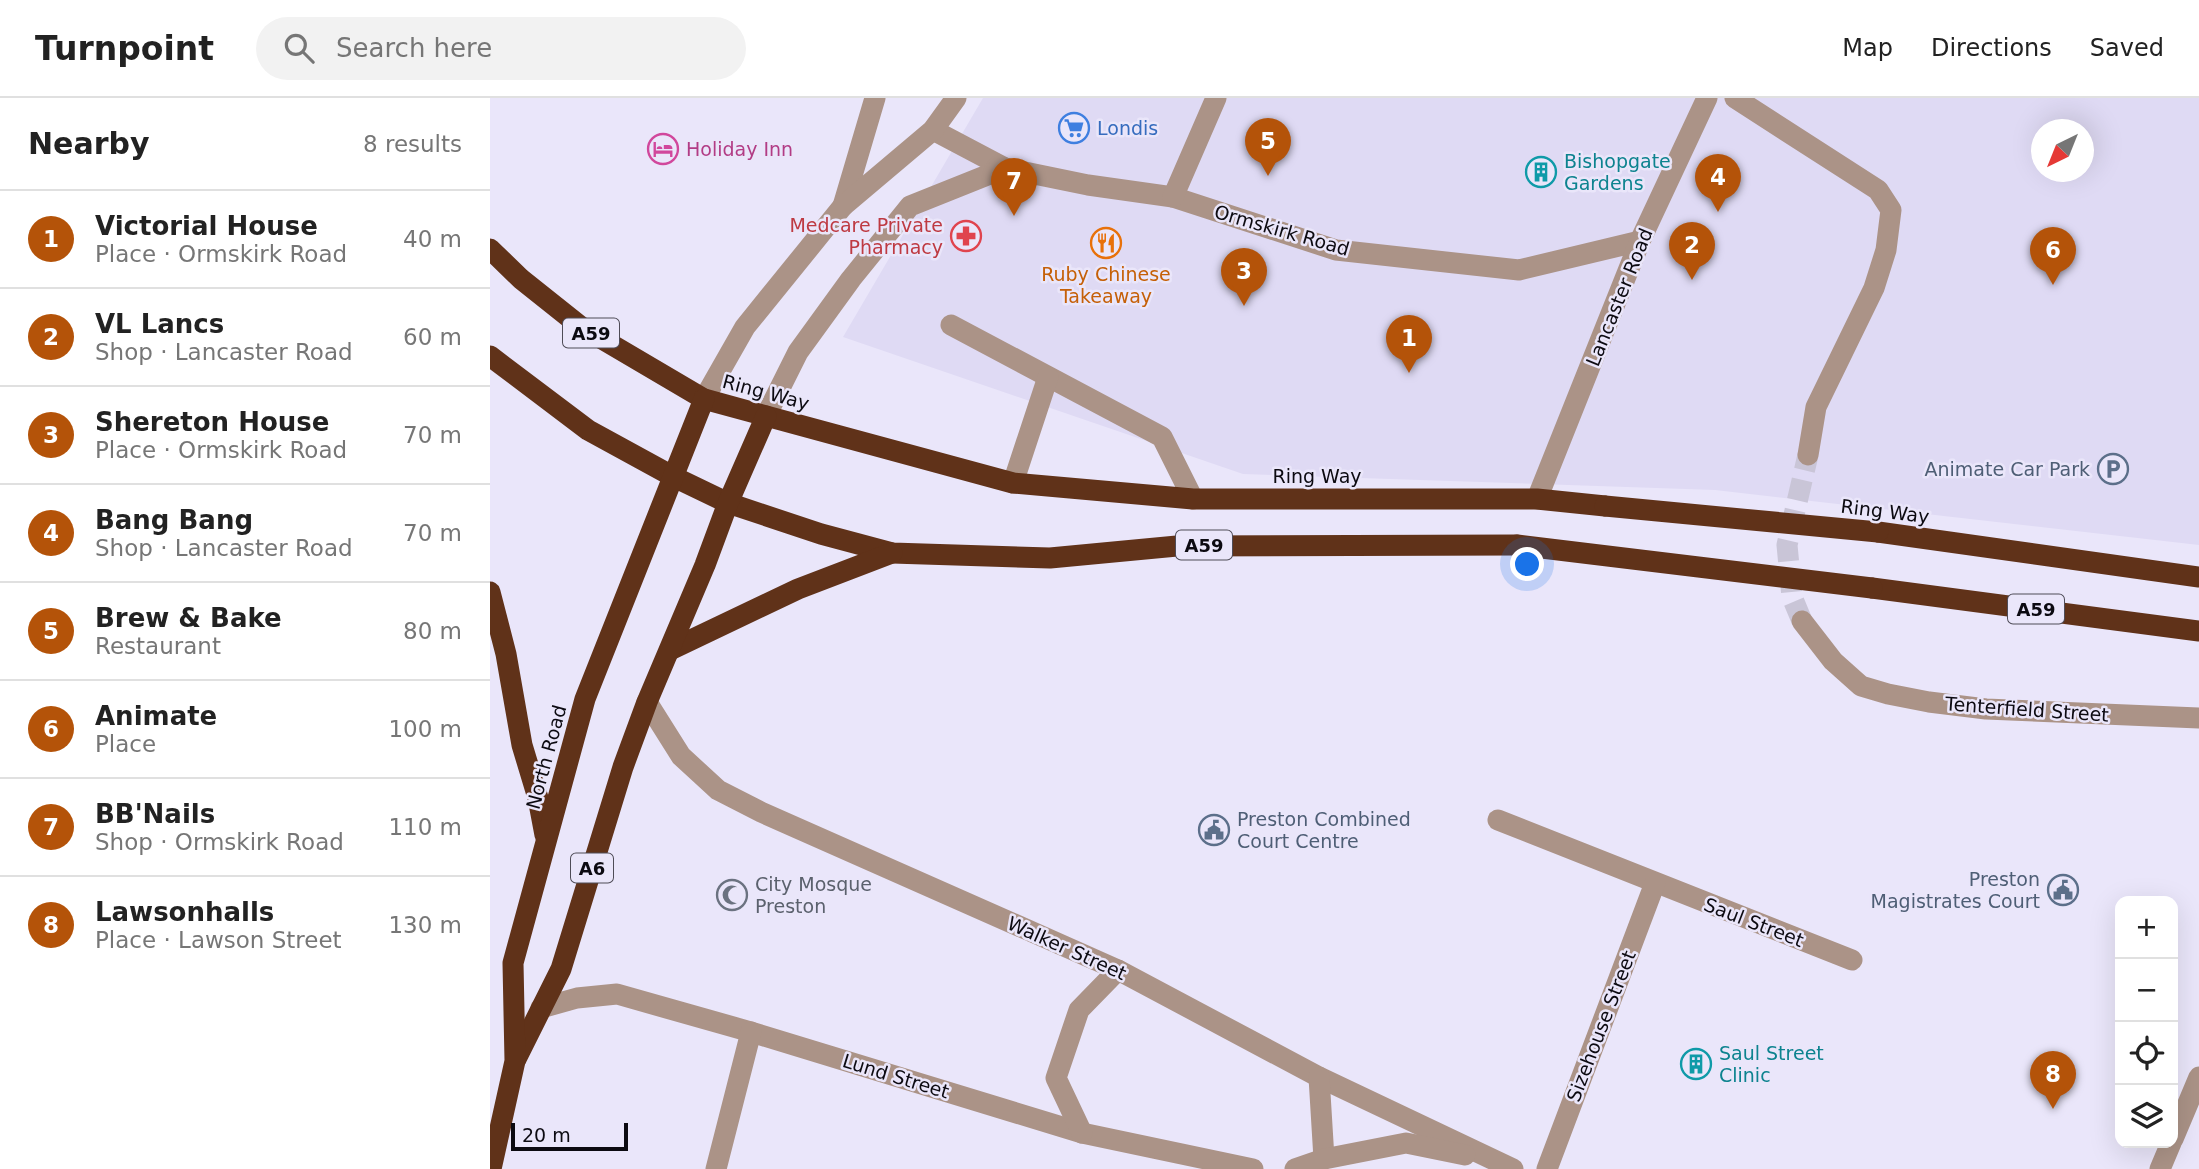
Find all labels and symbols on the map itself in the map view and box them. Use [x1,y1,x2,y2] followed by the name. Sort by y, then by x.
[1057,111,1091,145] supermarket icon: Londis
[1097,117,1158,139] place label: Londis
[1245,118,1291,176] pin: 5
[2031,119,2094,182] north arrow
[646,132,680,166] hotel icon: Holiday Inn
[686,138,793,160] place label: Holiday Inn
[1564,150,1671,194] place label: Bishopgate Gardens
[1695,154,1741,212] pin: 4
[1524,155,1558,189] building icon: Bishopgate Gardens
[991,158,1037,216] pin: 7
[1212,200,1352,260] street label: Ormskirk Road
[789,214,943,258] place label: Medcare Private Pharmacy
[949,219,983,253] pharmacy icon: Medcare Private Pharmacy
[1669,222,1715,280] pin: 2
[1581,225,1657,369] street label: Lancaster Road
[1089,226,1123,260] restaurant icon: Ruby Chinese Takeaway
[2030,227,2076,285] pin: 6
[1221,248,1267,306] pin: 3
[1041,263,1171,307] place label: Ruby Chinese Takeaway
[1386,315,1432,373] pin: 1
[563,318,619,347] road number: A59
[720,370,812,414] street label: Ring Way
[2096,452,2130,486] parking icon: Animate Car Park
[1925,458,2090,480] place label: Animate Car Park
[1272,465,1362,487] street label: Ring Way
[1839,495,1931,527] street label: Ring Way
[1176,530,1232,560] road number: A59
[1510,547,1544,581] your location
[2008,594,2064,624] road number: A59
[1944,692,2109,726] street label: Tenterfield Street
[522,703,570,811] street label: North Road
[1237,808,1411,852] place label: Preston Combined Court Centre
[1197,813,1231,847] public building icon: Preston Combined Court Centre
[571,854,613,882] road number: A6
[1871,868,2040,912] place label: Preston Magistrates Court
[755,873,872,917] place label: City Mosque Preston
[2046,873,2080,907] public building icon: Preston Magistrates Court
[715,878,749,912] mosque icon: City Mosque Preston
[1701,893,1807,951] street label: Saul Street
[1004,912,1130,984] street label: Walker Street
[1562,947,1640,1105] street label: Sizehouse Street
[1719,1042,1824,1086] place label: Saul Street Clinic
[1679,1047,1713,1081] building icon: Saul Street Clinic
[840,1049,952,1103] street label: Lund Street
[2030,1051,2076,1109] pin: 8
[511,1120,628,1152] scale bar

